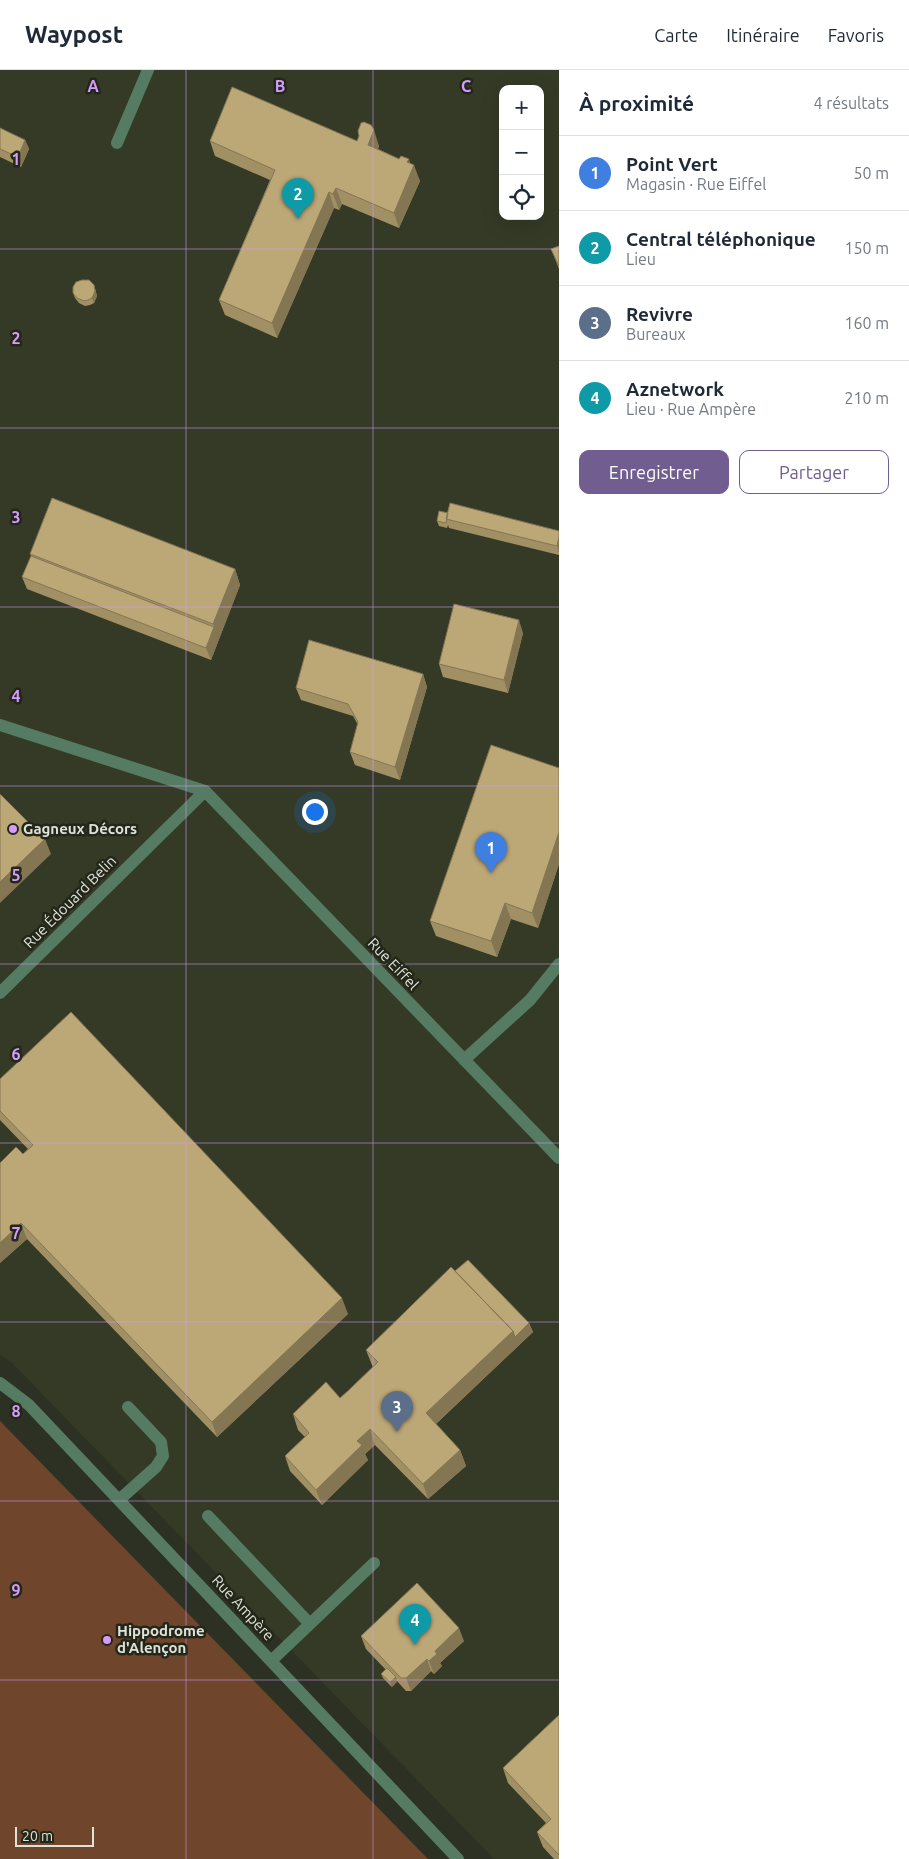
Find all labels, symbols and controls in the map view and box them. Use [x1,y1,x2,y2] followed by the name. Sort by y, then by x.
[25,21,123,48] text: Waypost
[654,25,698,45] text: Carte
[726,25,800,45] text: Itinéraire
[828,25,884,45] text: Favoris
[87,77,99,95] text: A
[275,77,285,95] text: B
[461,77,471,95] text: C
[499,85,544,220] map controls
[499,85,544,130] button: +
[579,91,694,115] text: À proximité
[813,94,889,112] text: 4 résultats
[499,130,544,175] button: −
[11,150,21,168] text: 1
[626,153,718,175] text: Point Vert
[590,164,600,182] text: 1
[853,164,889,182] text: 50 m
[499,175,544,220] button: locate
[626,175,766,193] text: Magasin · Rue Eiffel
[282,178,314,219] pin: 2
[626,228,816,250] text: Central téléphonique
[590,239,600,257] text: 2
[844,239,889,257] text: 150 m
[626,250,656,268] text: Lieu
[626,303,693,325] text: Revivre
[590,314,600,332] text: 3
[844,314,889,332] text: 160 m
[626,325,686,343] text: Bureaux
[11,329,21,347] text: 2
[626,378,724,400] text: Aznetwork
[590,389,600,407] text: 4
[844,389,889,407] text: 210 m
[626,400,756,418] text: Lieu · Rue Ampère
[579,450,729,494] button: Enregistrer
[739,450,889,494] button: Partager
[11,508,21,526] text: 3
[11,687,21,705] text: 4
[302,799,328,825] your location
[23,820,137,837] place label: Gagneux Décors
[7,823,19,835] marker: Gagneux Décors
[475,832,507,873] pin: 1
[20,852,119,951] street label: Rue Édouard Belin
[11,866,21,884] text: 5
[365,934,422,993] street label: Rue Eiffel
[11,1045,21,1063] text: 6
[11,1224,21,1242] text: 7
[381,1391,413,1432] pin: 3
[11,1402,21,1420] text: 8
[209,1571,278,1644] street label: Rue Ampère
[11,1581,21,1599] text: 9
[399,1604,431,1645] pin: 4
[117,1622,205,1657] place label: Hippodrome d'Alençon
[101,1634,113,1646] marker: Hippodrome d'Alençon
[15,1824,94,1847] scale bar
[22,1828,53,1844] text: 20 m

